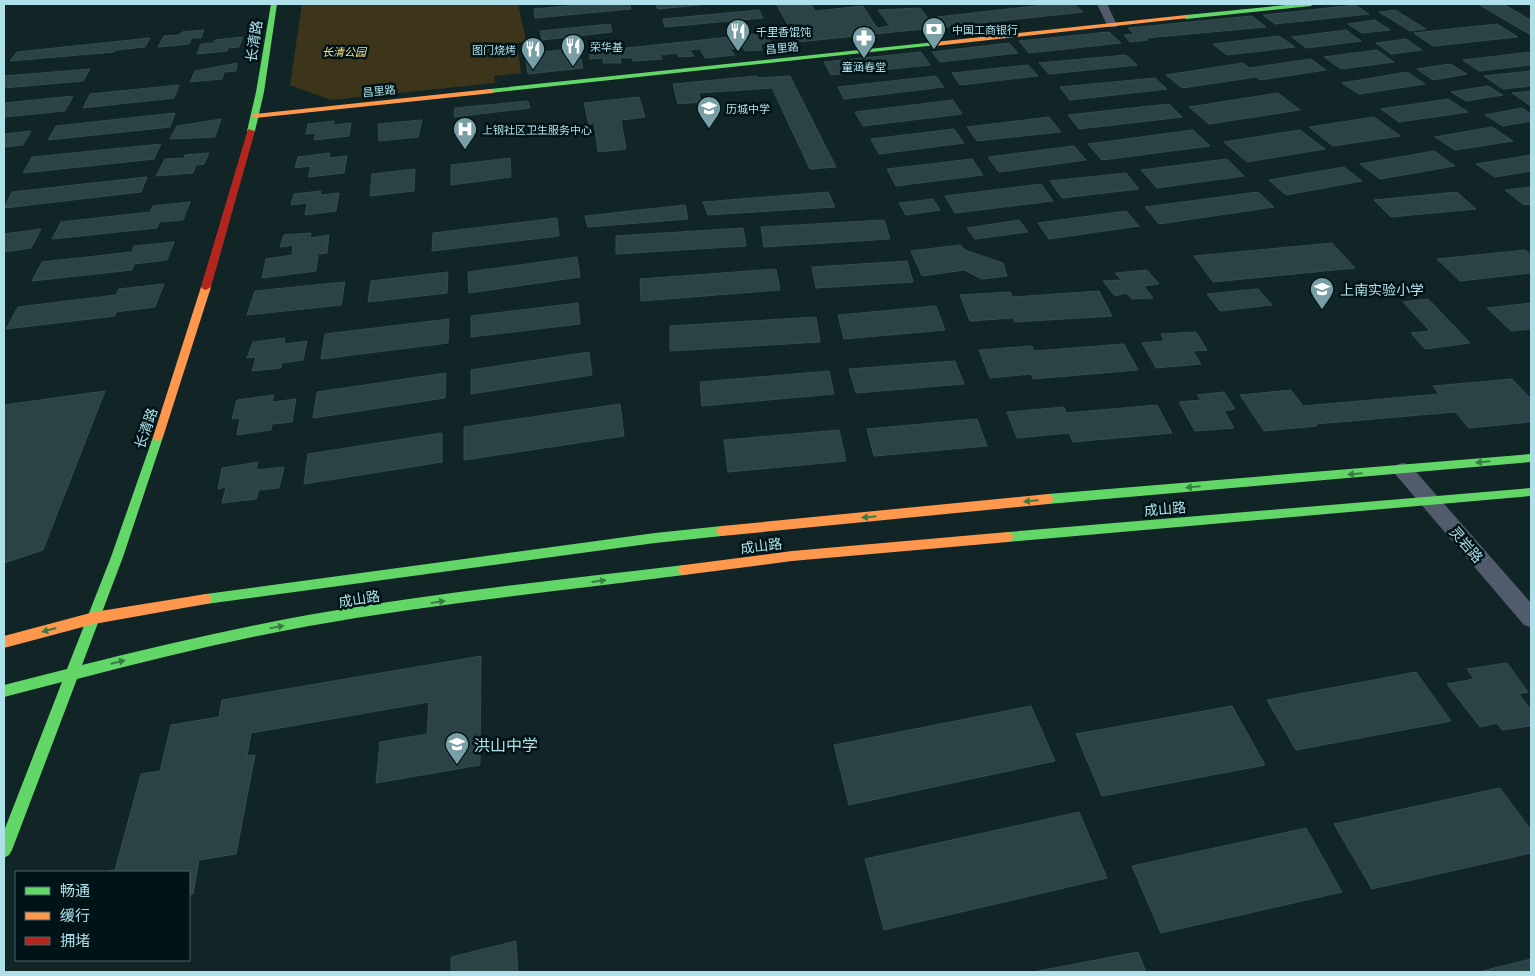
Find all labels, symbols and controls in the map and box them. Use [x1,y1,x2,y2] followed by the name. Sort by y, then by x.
[921,16,947,50] bank icon: 中国工商银行
[725,18,751,52] restaurant icon: 千里香馄饨
[240,19,266,63] street label: 长清路
[952,21,1018,37] place label: 中国工商银行
[756,23,811,39] place label: 千里香馄饨
[851,25,877,59] pharmacy icon: 童涵春堂
[560,33,586,67] restaurant icon: 荣华基
[520,36,546,70] restaurant icon: 图门烧烤
[765,37,799,57] street label: 昌里路
[590,38,623,54] place label: 荣华基
[472,41,516,57] place label: 图门烧烤
[322,43,368,59] park label: 长清公园
[842,58,886,74] place label: 童涵春堂
[362,80,396,100] street label: 昌里路
[696,95,722,129] school or university icon: 历城中学
[726,100,770,116] place label: 历城中学
[452,116,478,150] hospital icon: 上钢社区卫生服务中心
[482,121,592,137] place label: 上钢社区卫生服务中心
[1309,276,1335,310] school or university icon: 上南实验小学
[1340,279,1424,299] place label: 上南实验小学
[129,405,161,451] street label: 长清路
[1474,459,1490,467] one-way arrow
[1347,470,1363,478] one-way arrow
[1185,483,1201,491] one-way arrow
[1143,496,1187,520] street label: 成山路
[1023,497,1039,505] one-way arrow
[861,513,877,521] one-way arrow
[1446,522,1488,566] street label: 灵岩路
[739,533,783,557] street label: 成山路
[591,577,607,585] one-way arrow
[337,585,381,611] street label: 成山路
[430,598,446,606] one-way arrow
[269,623,285,631] one-way arrow
[41,626,57,634] one-way arrow
[111,658,126,666] one-way arrow
[444,731,470,765] school or university icon: 洪山中学
[474,732,538,756] place label: 洪山中学
[15,871,190,961] legend
[60,878,90,901] text: 畅通
[60,903,90,926] text: 缓行
[60,928,90,951] text: 拥堵

